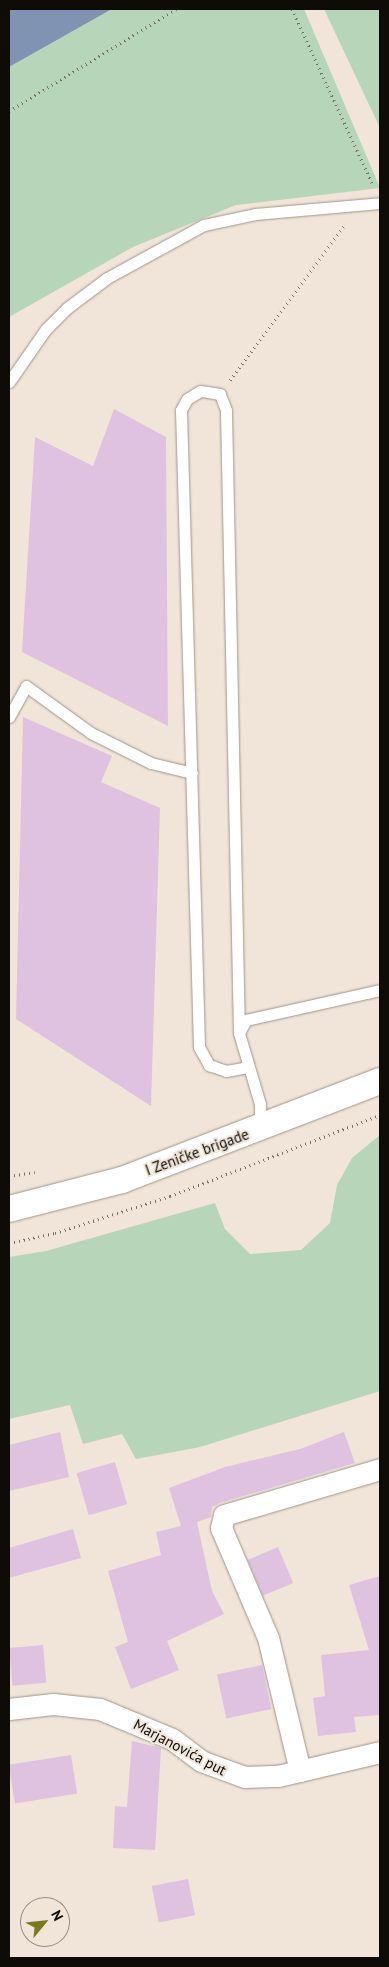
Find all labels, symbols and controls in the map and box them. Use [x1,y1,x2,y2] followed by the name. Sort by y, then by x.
[143,1125,251,1179] street label: I Zeničke brigade
[130,1715,230,1779] street label: Marjanovića put
[20,1897,70,1947] north arrow
[47,1907,67,1924] text: N

